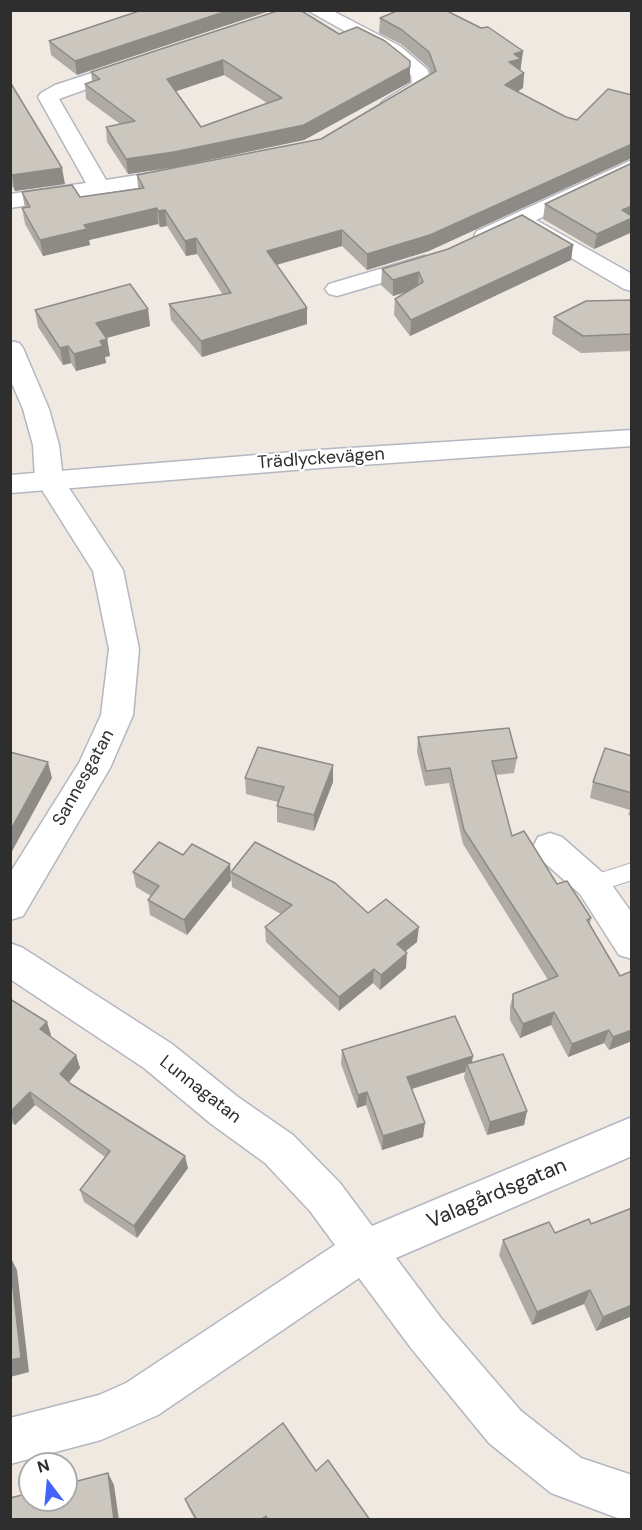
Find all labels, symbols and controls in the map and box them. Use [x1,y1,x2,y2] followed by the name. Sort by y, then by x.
[257,444,385,474] street label: Trädlyckevägen
[49,726,119,830] street label: Sannesgatan
[155,1052,245,1128] street label: Lunnagatan
[423,1153,571,1235] street label: Valagårdsgatan
[18,1452,78,1512] north arrow
[35,1454,52,1478] text: N

